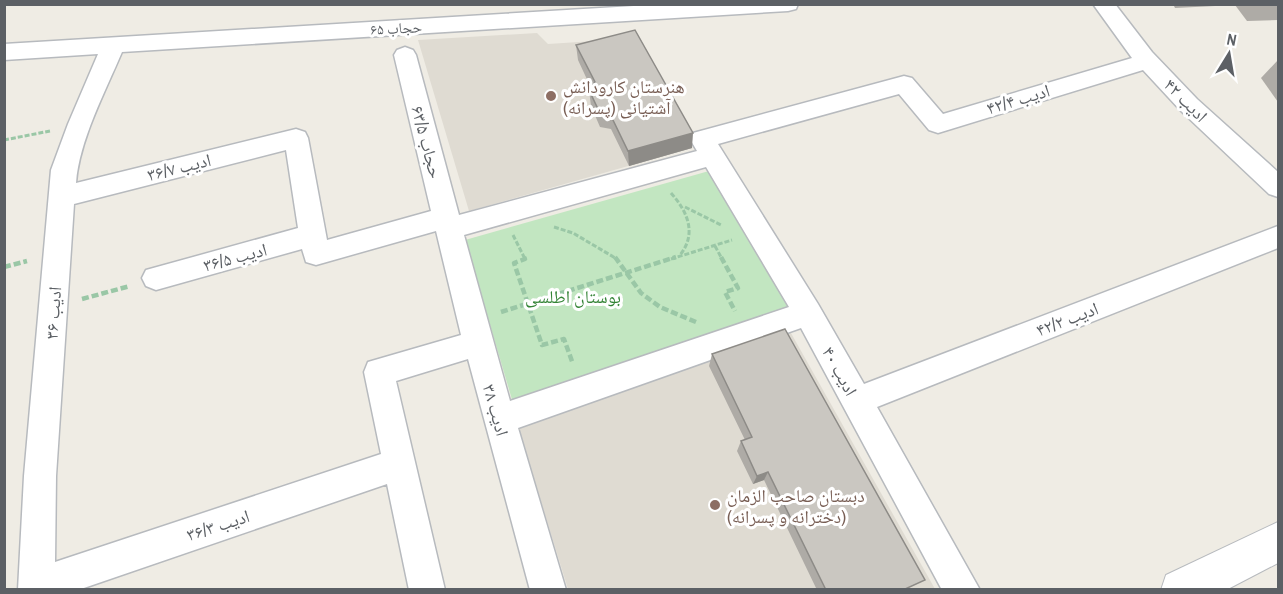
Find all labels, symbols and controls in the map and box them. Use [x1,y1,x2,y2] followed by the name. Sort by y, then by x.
[370,16,423,40] street label: حجاب ۶۵
[1199,24,1259,84] north arrow
[1225,28,1239,51] text: N
[1158,72,1214,128] street label: ادیب ۴۲
[563,74,685,120] place label: هنرستان کارودانش آشتیانی (پسرانه)
[983,78,1053,120] street label: ادیب ۴۲/۴
[544,89,558,103] marker: هنرستان کارودانش آشتیانی (پسرانه)
[405,103,449,181] street label: حجاب ۶۳/۵
[144,147,214,187] street label: ادیب ۳۶/۷
[200,237,270,277] street label: ادیب ۳۶/۵
[525,284,621,309] park label: بوستان اطلسی
[39,286,67,340] street label: ادیب ۳۶
[1032,296,1102,342] street label: ادیب ۴۲/۲
[816,342,864,400] street label: ادیب ۴۰
[477,381,515,439] street label: ادیب ۳۸
[727,483,865,529] place label: دبستان صاحب الزمان (دخترانه و پسرانه)
[708,498,722,512] marker: دبستان صاحب الزمان (دخترانه و پسرانه)
[183,503,253,547] street label: ادیب ۳۶/۳

